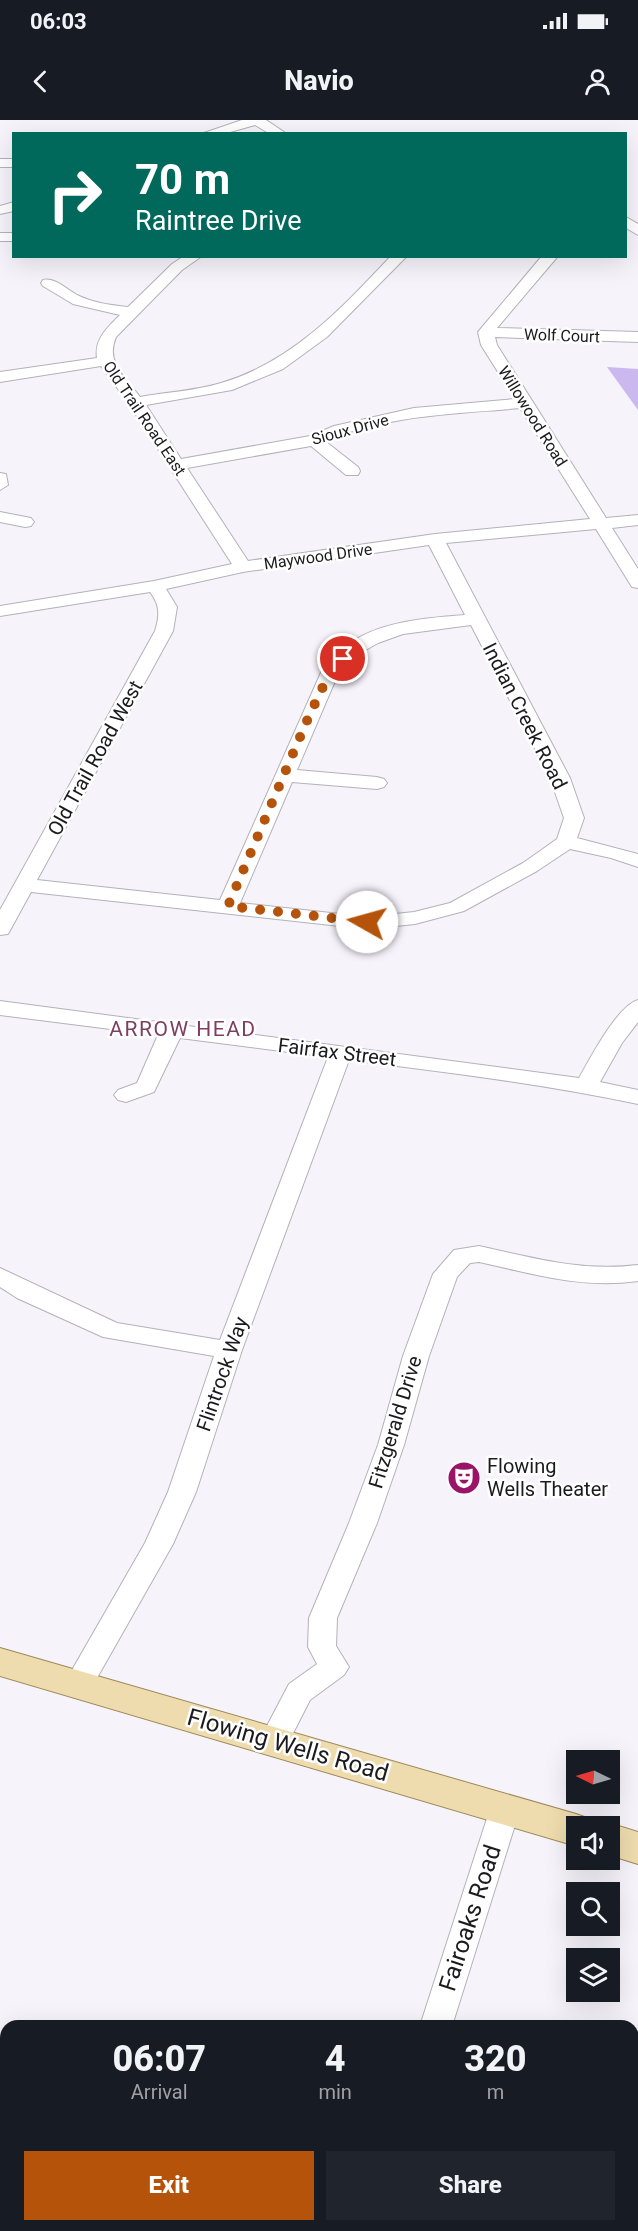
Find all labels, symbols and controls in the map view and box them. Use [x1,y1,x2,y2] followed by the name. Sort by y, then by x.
[30,9,87,34] text: 06:03
[24,65,57,98] icon: back
[284,65,354,97] text: Navio
[581,65,614,98] icon: person
[135,155,230,204] text: 70 m
[36,156,114,234] icon: right
[135,205,302,237] text: Raintree Drive
[524,325,600,346] street label: Wolf Court
[99,357,190,479] street label: Old Trail Road East
[494,362,571,470] street label: Willowood Road
[309,410,391,449] street label: Sioux Drive
[263,539,374,574] street label: Maywood Drive
[317,633,368,684] pin
[478,639,572,793] street label: Indian Creek Road
[326,642,359,675] icon: arrive
[42,676,148,840] street label: Old Trail Road West
[335,890,399,954] position arrow
[109,1017,257,1041] district label: ARROW HEAD
[277,1033,397,1071] street label: Fairfax Street
[191,1313,253,1434] street label: Flintrock Way
[363,1353,427,1491] street label: Fitzgerald Drive
[487,1454,608,1501] place label: Flowing Wells Theater
[446,1460,482,1496] theatre icon: Flowing Wells Theater
[184,1703,392,1787] street label: Flowing Wells Road
[566,1750,620,1804] north arrow
[566,1750,620,2002] map controls
[566,1816,620,1870] button: sound
[433,1841,507,1995] street label: Fairoaks Road
[566,1882,620,1936] button: search
[566,1948,620,2002] button: layers
[112,2038,206,2080] text: 06:07
[325,2038,346,2080] text: 4
[464,2038,527,2080] text: 320
[131,2080,188,2104] text: Arrival
[318,2080,352,2104] text: min
[487,2080,504,2104] text: m
[24,2151,314,2220] button: Exit
[326,2151,615,2220] button: Share

